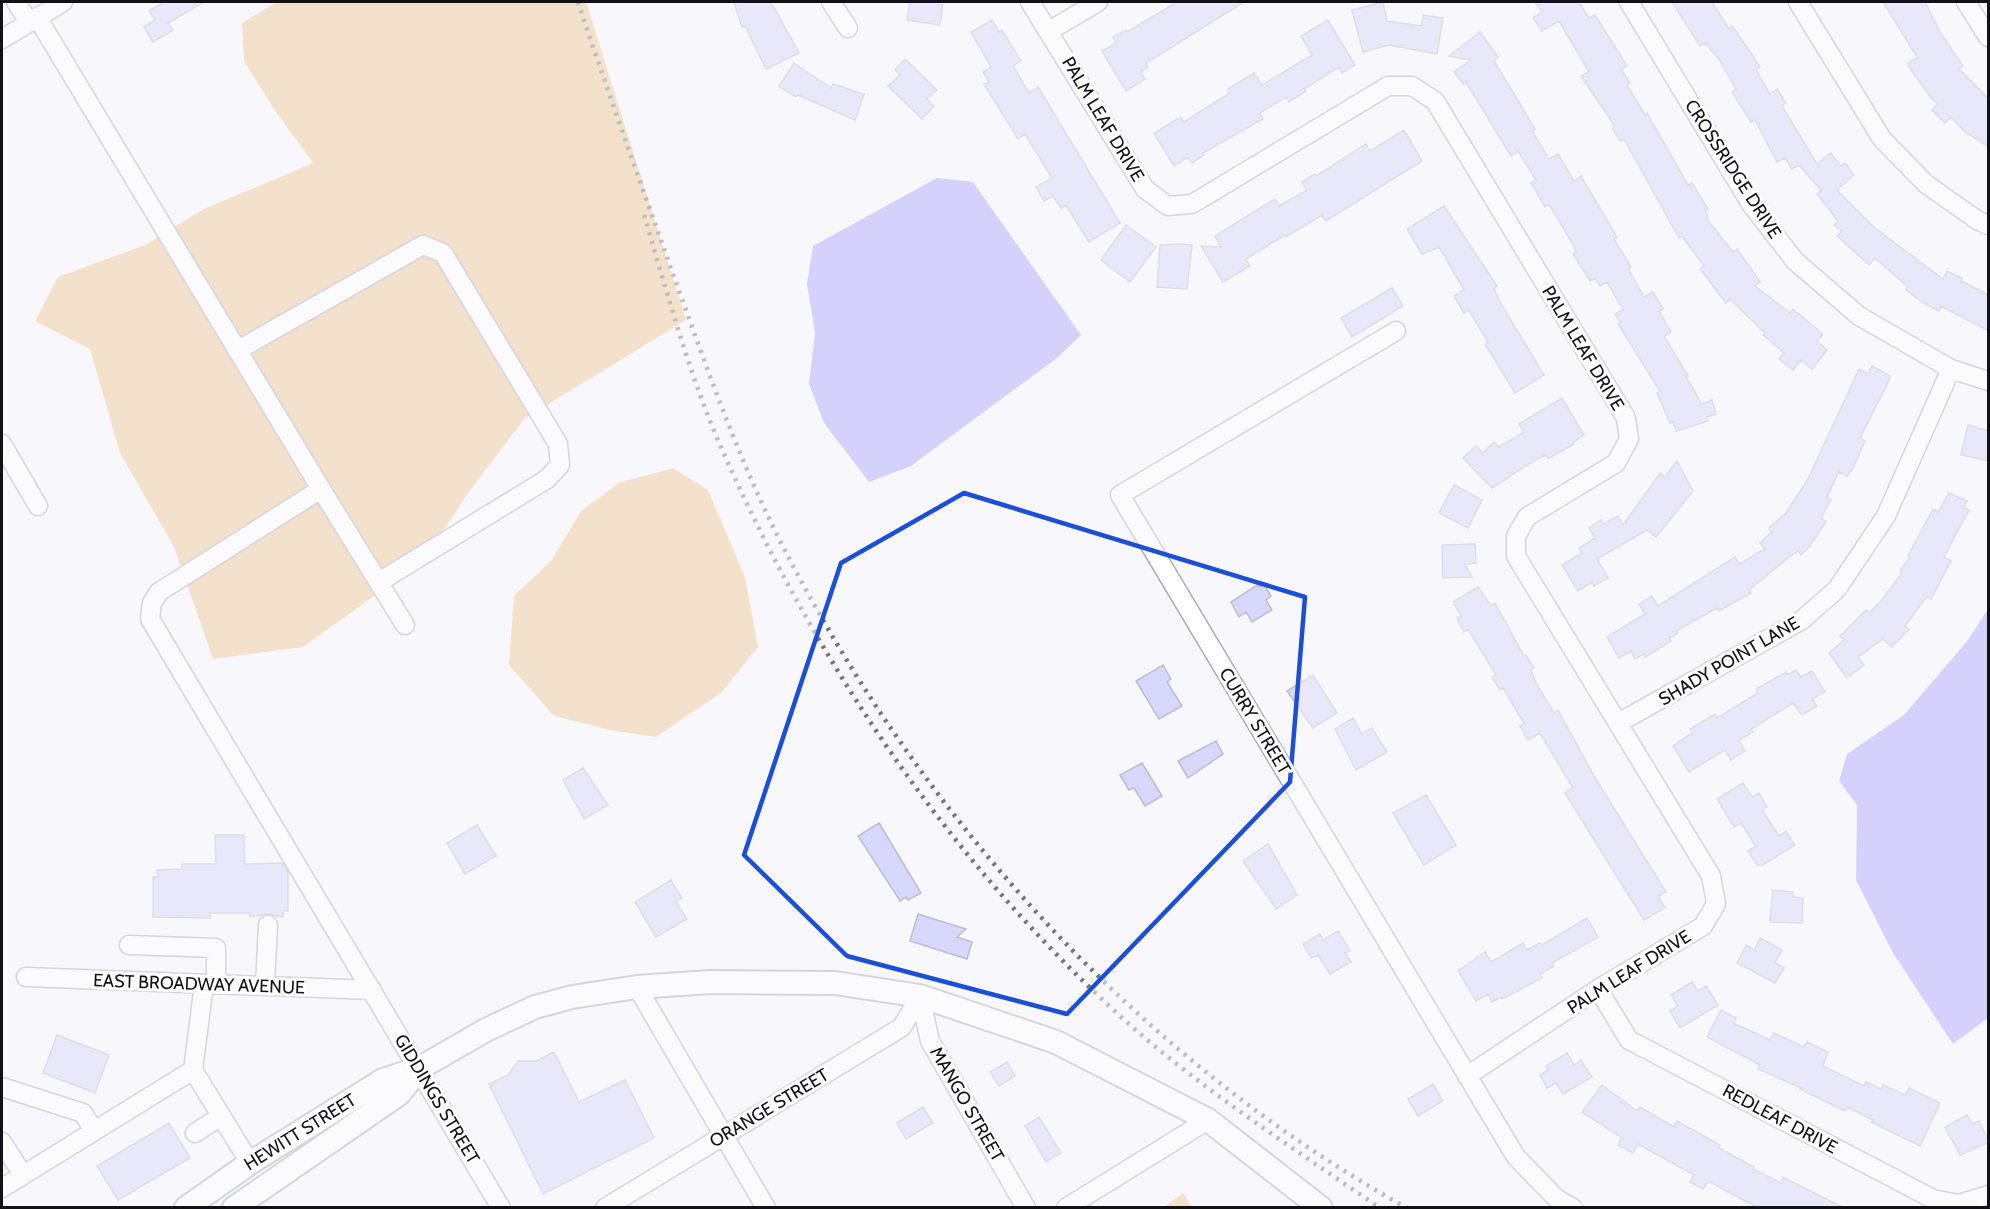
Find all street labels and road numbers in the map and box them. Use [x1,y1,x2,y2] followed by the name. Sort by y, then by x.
[1057,53,1149,185] street label: PALM LEAF DRIVE
[1680,96,1786,243] street label: CROSSRIDGE DRIVE
[1537,282,1629,414] street label: PALM LEAF DRIVE
[1655,612,1803,710] street label: SHADY POINT LANE
[1215,664,1296,779] street label: CURRY STREET
[1563,925,1695,1019] street label: PALM LEAF DRIVE
[93,969,305,999] street label: EAST BROADWAY AVENUE
[390,1030,485,1168] street label: GIDDINGS STREET
[925,1043,1009,1166] street label: MANGO STREET
[705,1064,833,1152] street label: ORANGE STREET
[1719,1079,1841,1159] street label: REDLEAF DRIVE
[240,1089,360,1175] street label: HEWITT STREET

